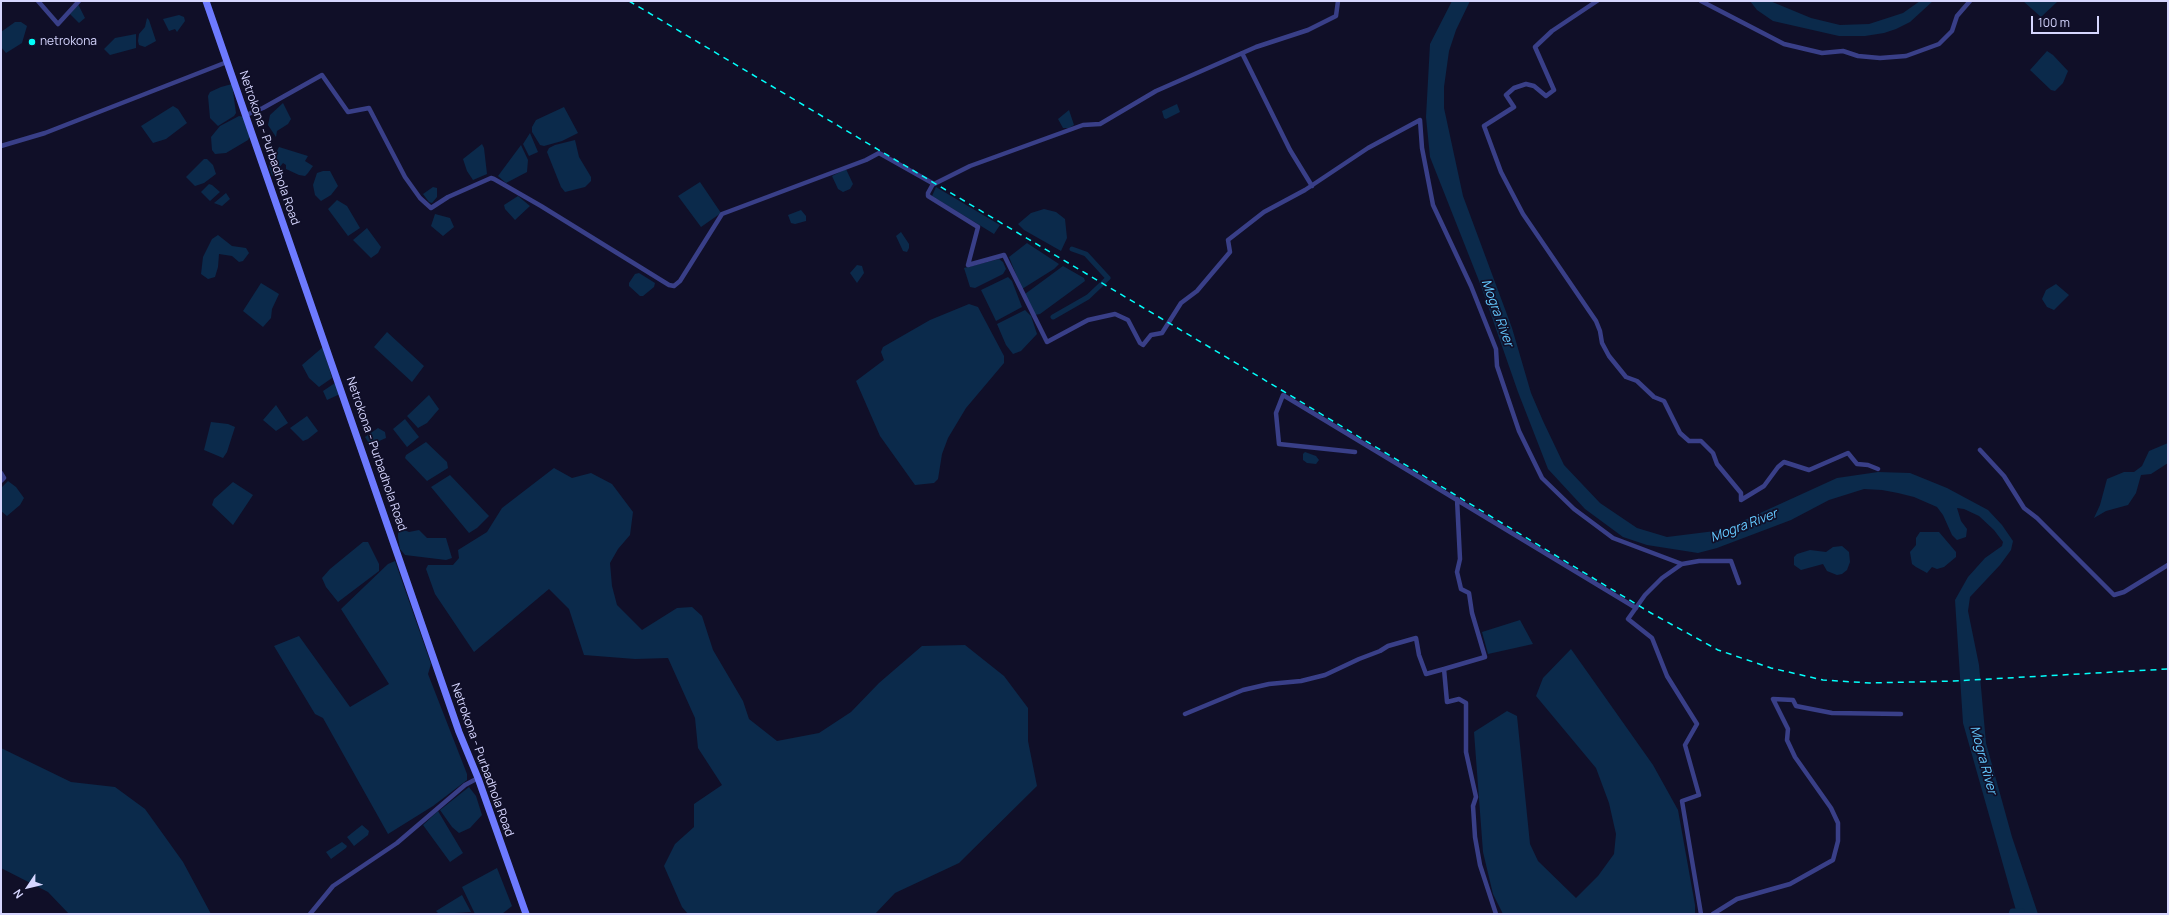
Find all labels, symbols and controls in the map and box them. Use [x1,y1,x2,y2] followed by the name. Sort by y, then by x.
[2033,8,2101,34] scale bar
[2038,14,2070,31] text: 100 m
[40,35,97,49] place label: netrokona
[27,37,37,47] marker: netrokona
[236,69,302,227] street label: Netrokona - Purbadhola Road
[1478,277,1516,349] water label: Mogra River
[343,375,409,533] street label: Netrokona - Purbadhola Road
[1708,506,1780,546] water label: Mogra River
[448,681,516,839] street label: Netrokona - Purbadhola Road
[1966,724,2000,796] water label: Mogra River
[8,867,48,907] north arrow
[9,887,26,902] text: N

